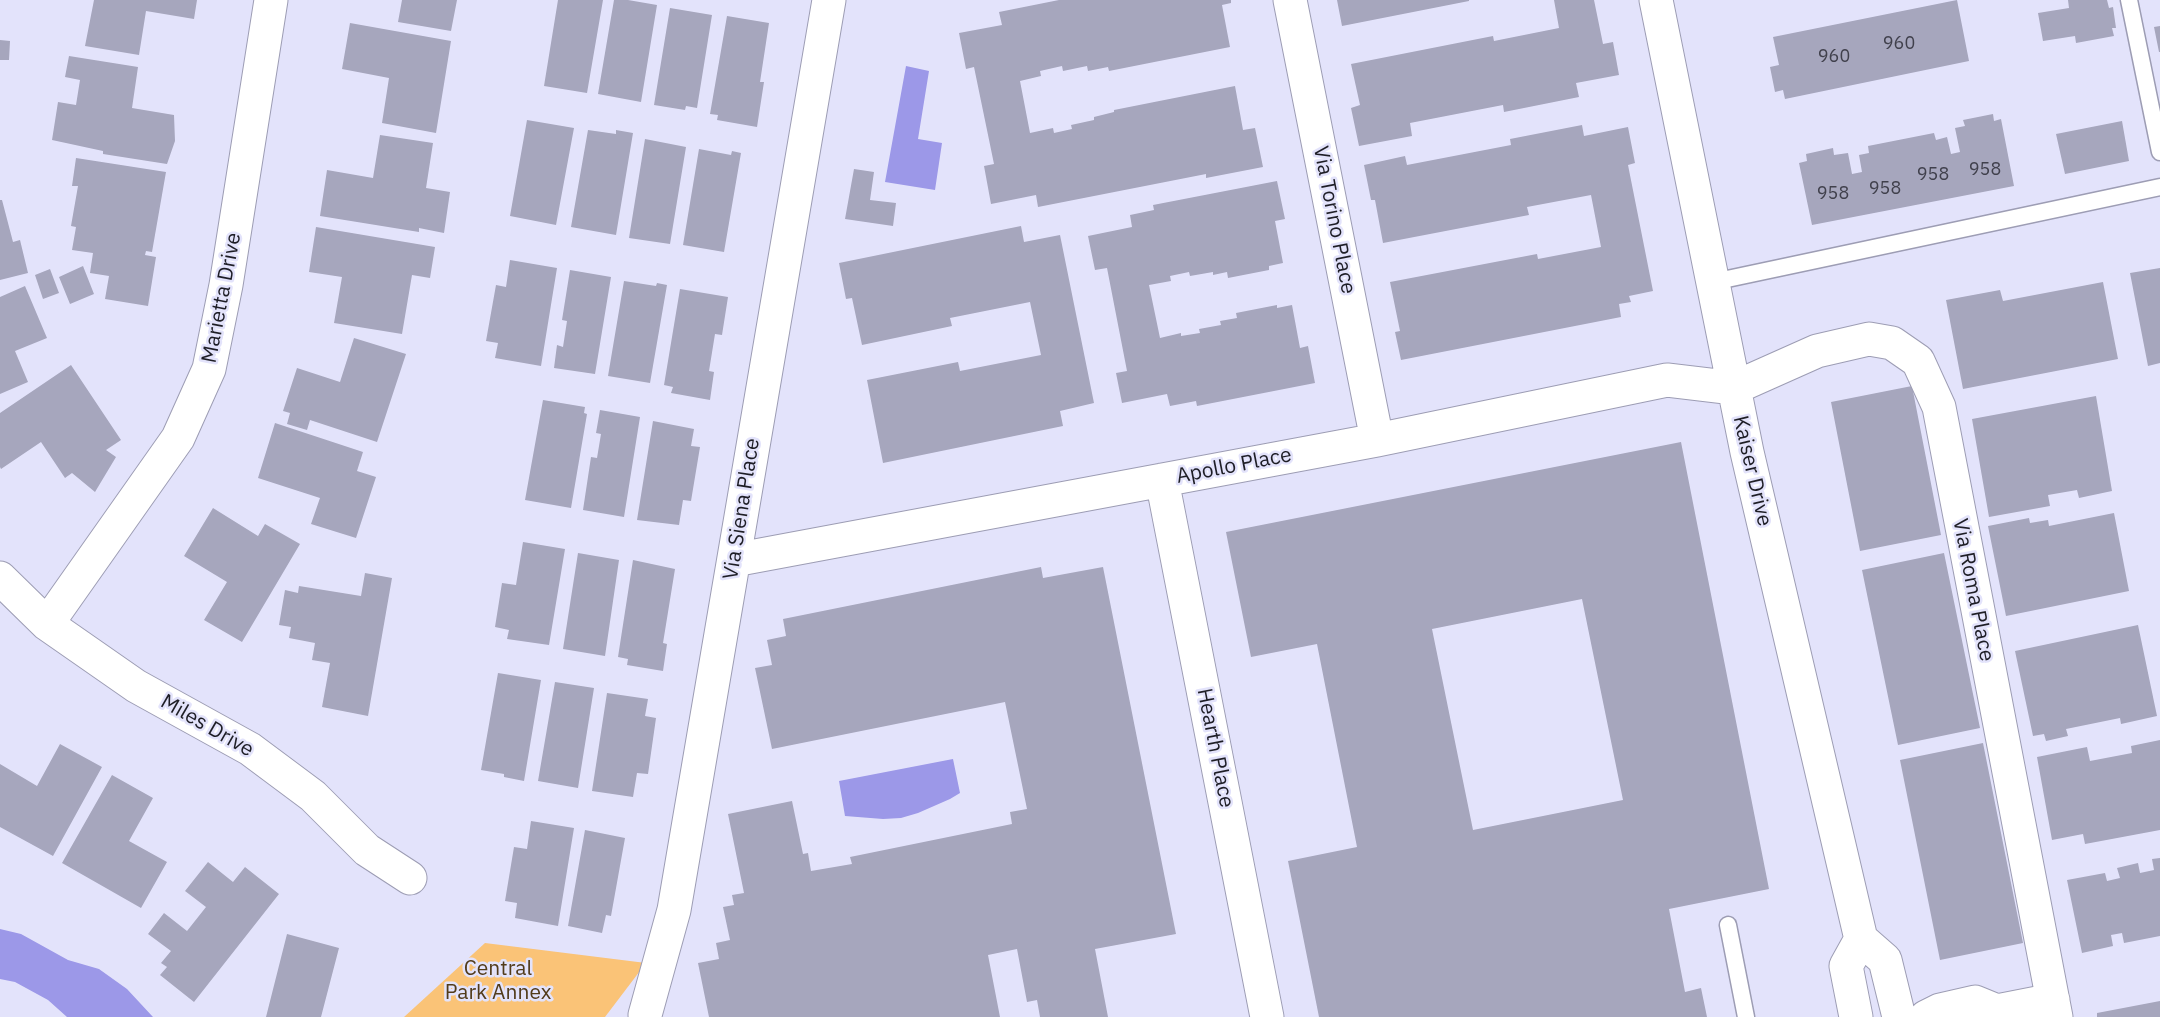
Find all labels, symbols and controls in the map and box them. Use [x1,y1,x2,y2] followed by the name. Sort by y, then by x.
[1883,33,1915,55] house number: 960
[1818,46,1850,68] house number: 960
[1307,144,1361,296] street label: Via Torino Place
[1969,159,2001,181] house number: 958
[1917,164,1949,186] house number: 958
[1869,178,1901,200] house number: 958
[1817,183,1849,205] house number: 958
[197,231,247,365] street label: Marietta Drive
[1727,413,1777,529] street label: Kaiser Drive
[718,436,766,582] street label: Via Siena Place
[1174,442,1294,490] street label: Apollo Place
[1947,516,1999,664] street label: Via Roma Place
[1191,686,1239,810] street label: Hearth Place
[156,689,258,763] street label: Miles Drive
[445,956,551,1006] park label: Central Park Annex

